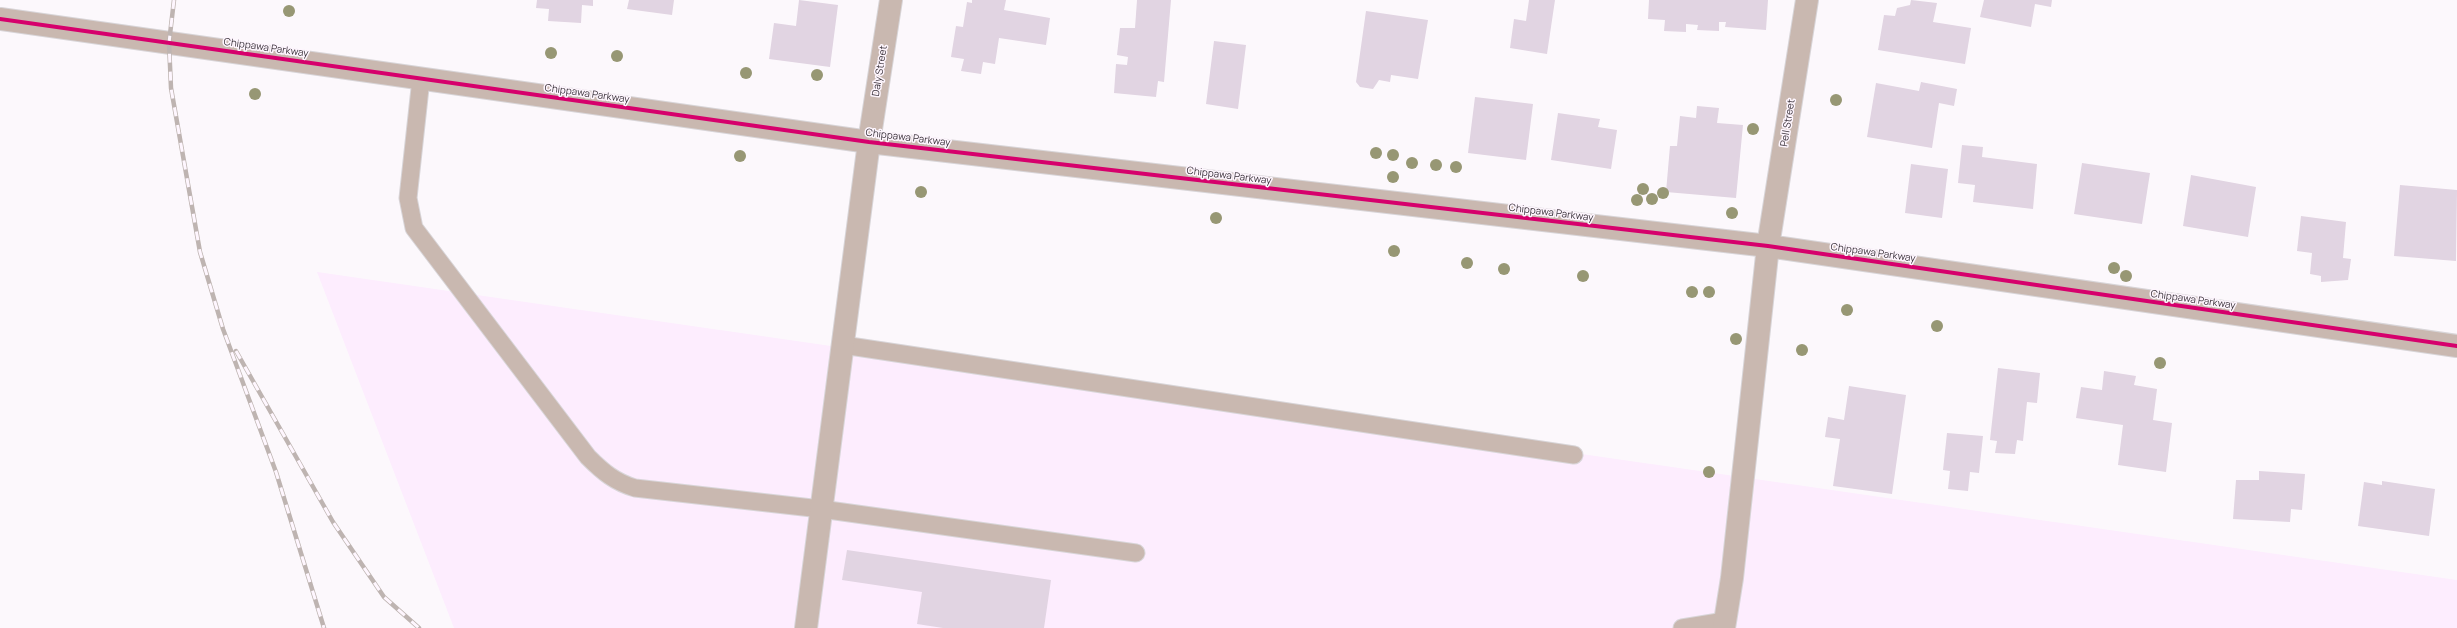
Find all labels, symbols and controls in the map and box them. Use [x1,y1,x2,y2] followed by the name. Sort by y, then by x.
[223,36,309,60] street label: Chippawa Parkway
[870,45,890,97] street label: Daly Street
[544,82,630,106] street label: Chippawa Parkway
[1778,98,1798,148] street label: Pell Street
[865,127,951,149] street label: Chippawa Parkway
[1186,165,1272,187] street label: Chippawa Parkway
[1508,202,1594,224] street label: Chippawa Parkway
[1830,241,1916,265] street label: Chippawa Parkway
[2150,288,2236,312] street label: Chippawa Parkway

